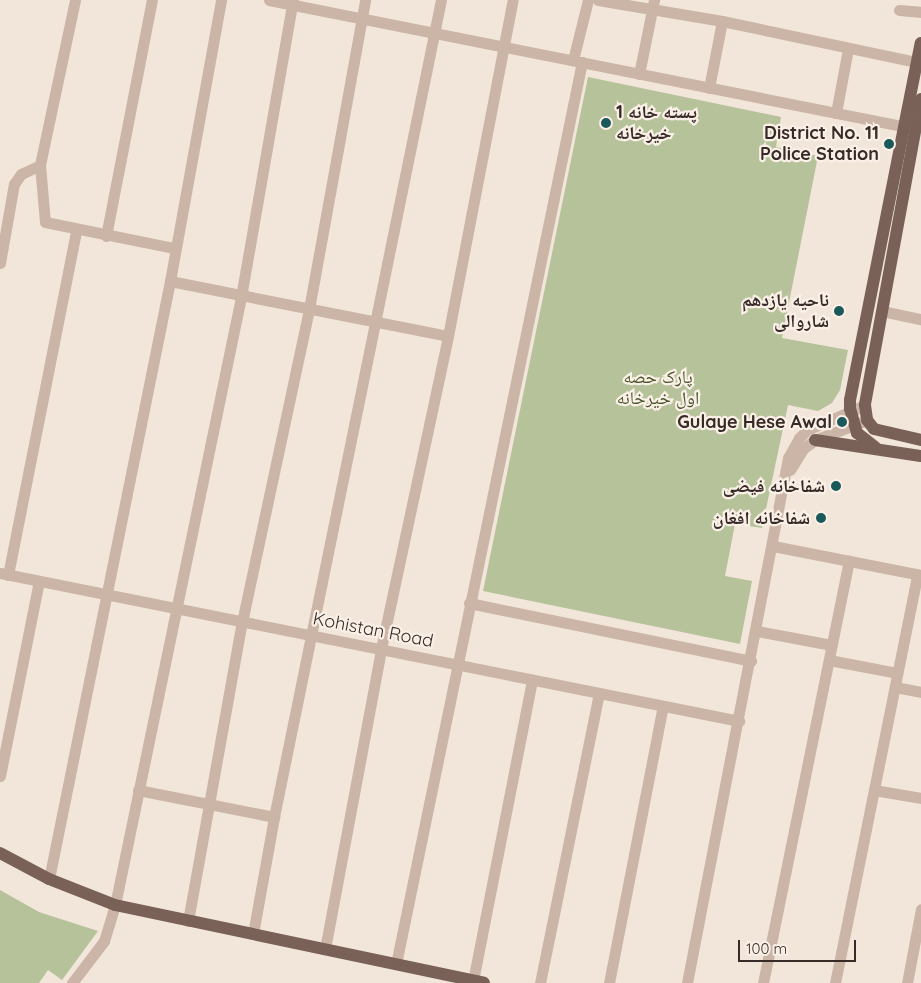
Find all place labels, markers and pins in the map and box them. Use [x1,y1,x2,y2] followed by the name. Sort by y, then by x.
[616,102,697,144] place label: 1 پسته خانه خیرخانه
[600,117,612,129] marker: 1 پسته خانه خیرخانه
[760,123,879,166] place label: District No. 11 Police Station
[883,138,895,150] marker: District No. 11 Police Station
[742,290,829,332] place label: ناحیه یازدهم شاروالی
[833,305,845,317] marker: ناحیه یازدهم شاروالی
[677,411,832,433] place label: Gulaye Hese Awal
[836,416,848,428] marker: Gulaye Hese Awal
[723,475,825,497] place label: شفاخانه فیضی
[829,479,843,493] marker: شفاخانه فیضی
[713,507,810,529] place label: شفاخانه افغان
[814,511,828,525] marker: شفاخانه افغان

